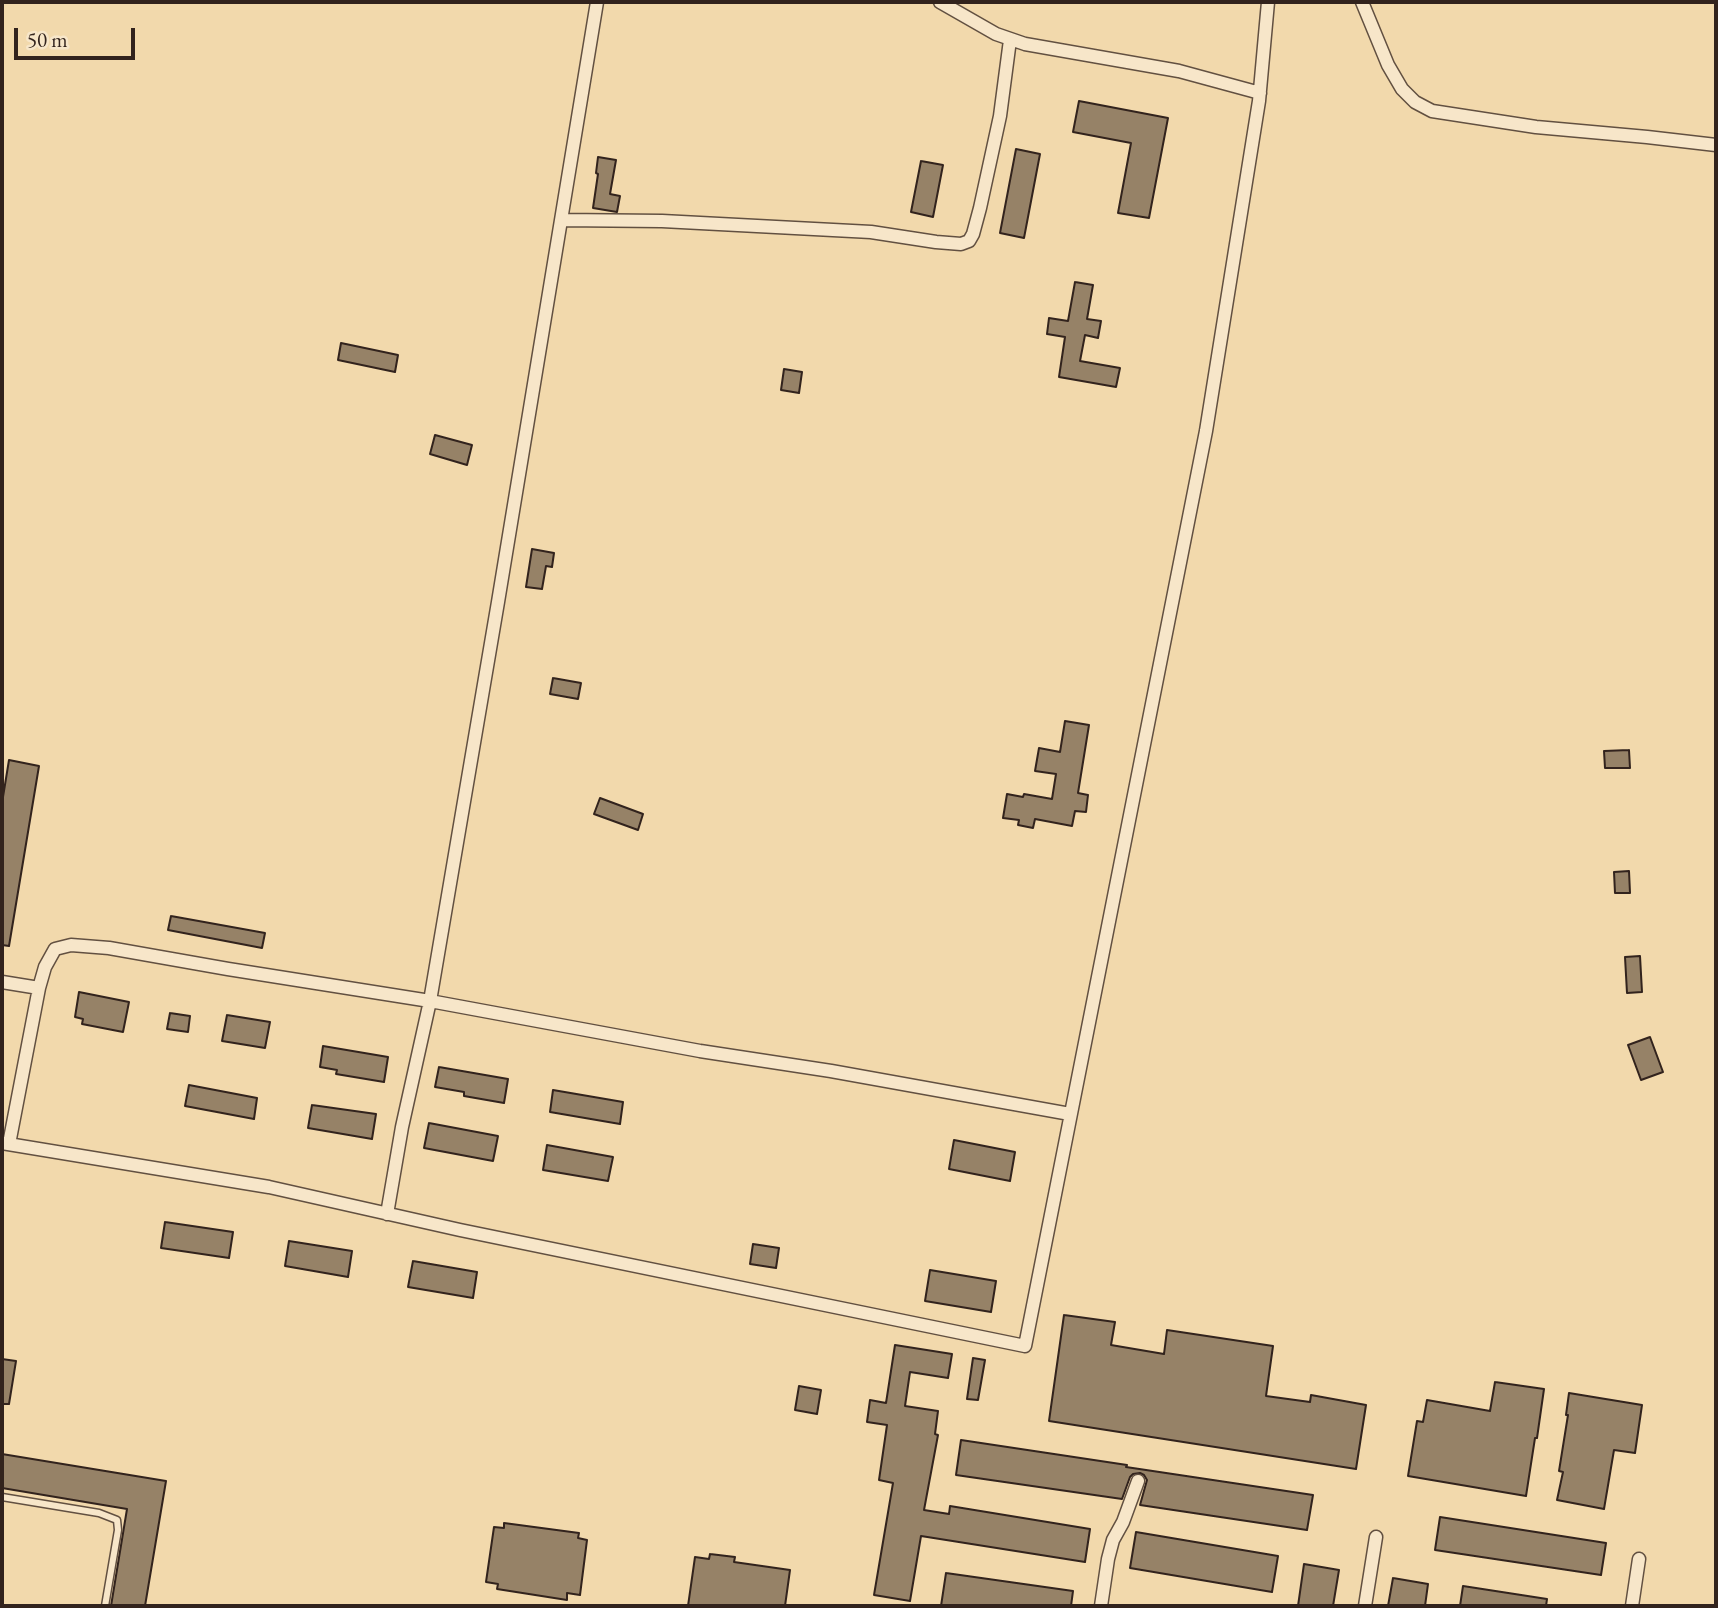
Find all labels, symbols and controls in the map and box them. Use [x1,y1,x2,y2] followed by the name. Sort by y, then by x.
[18,14,138,58] scale bar
[27,26,68,53] text: 50 m

